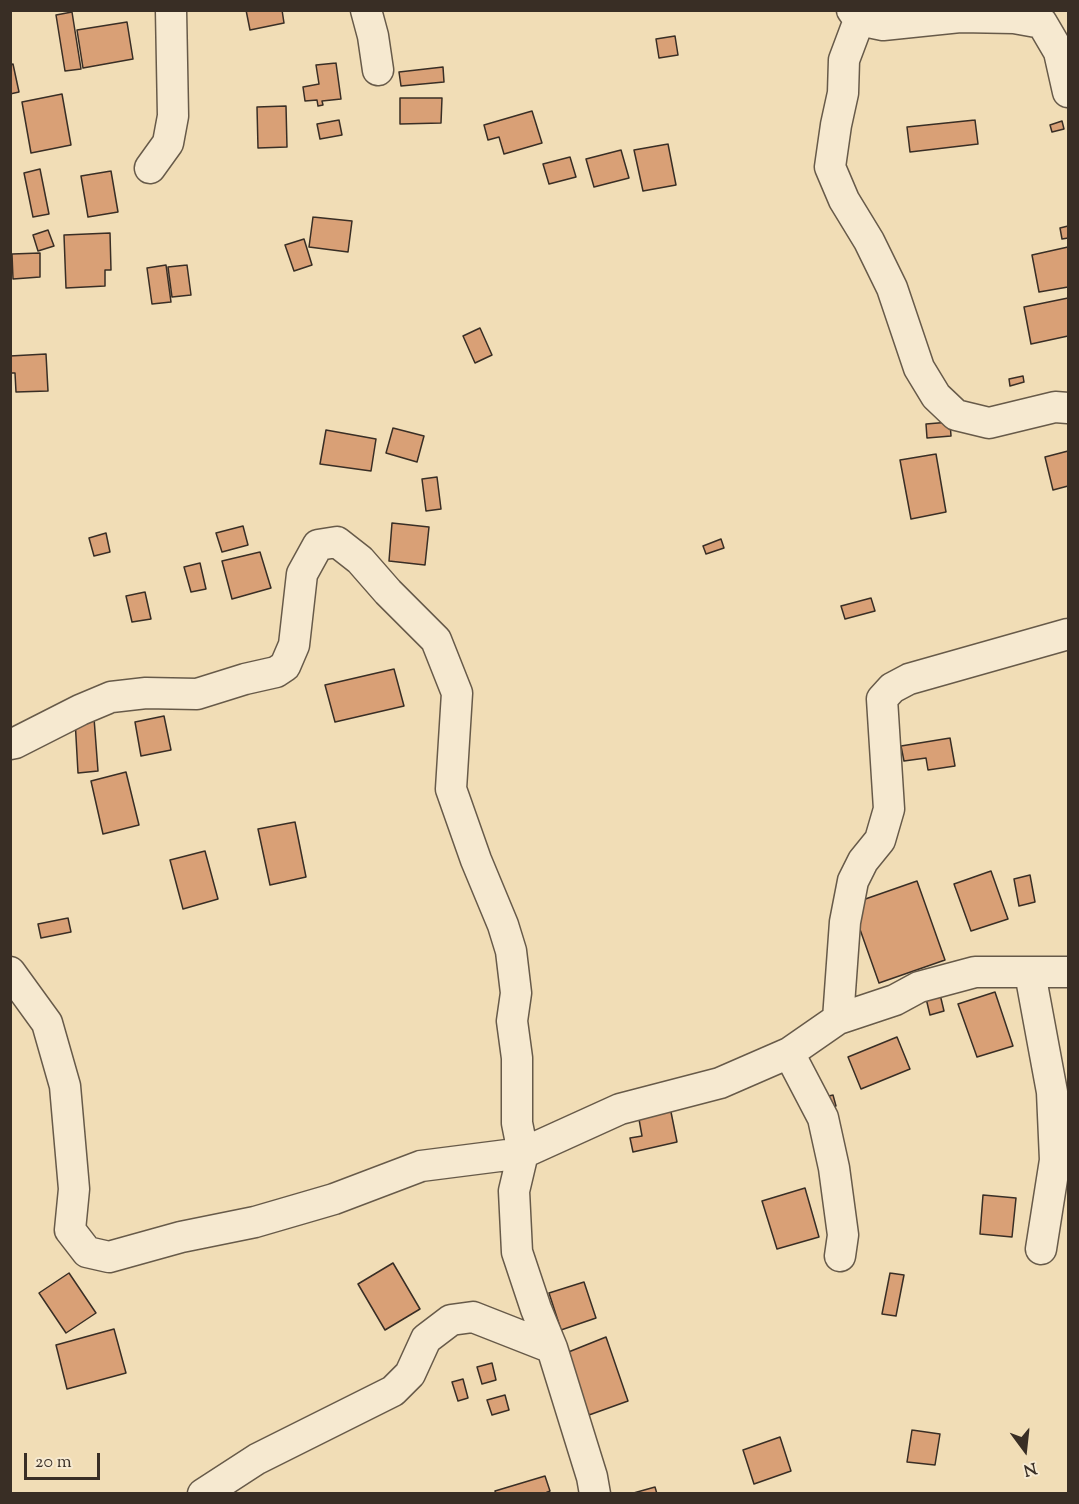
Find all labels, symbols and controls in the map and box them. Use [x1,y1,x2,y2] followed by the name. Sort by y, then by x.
[995,1420,1055,1480] north arrow
[27,1441,104,1479] scale bar
[35,1450,72,1476] text: 20 m
[1021,1455,1039,1481] text: N

